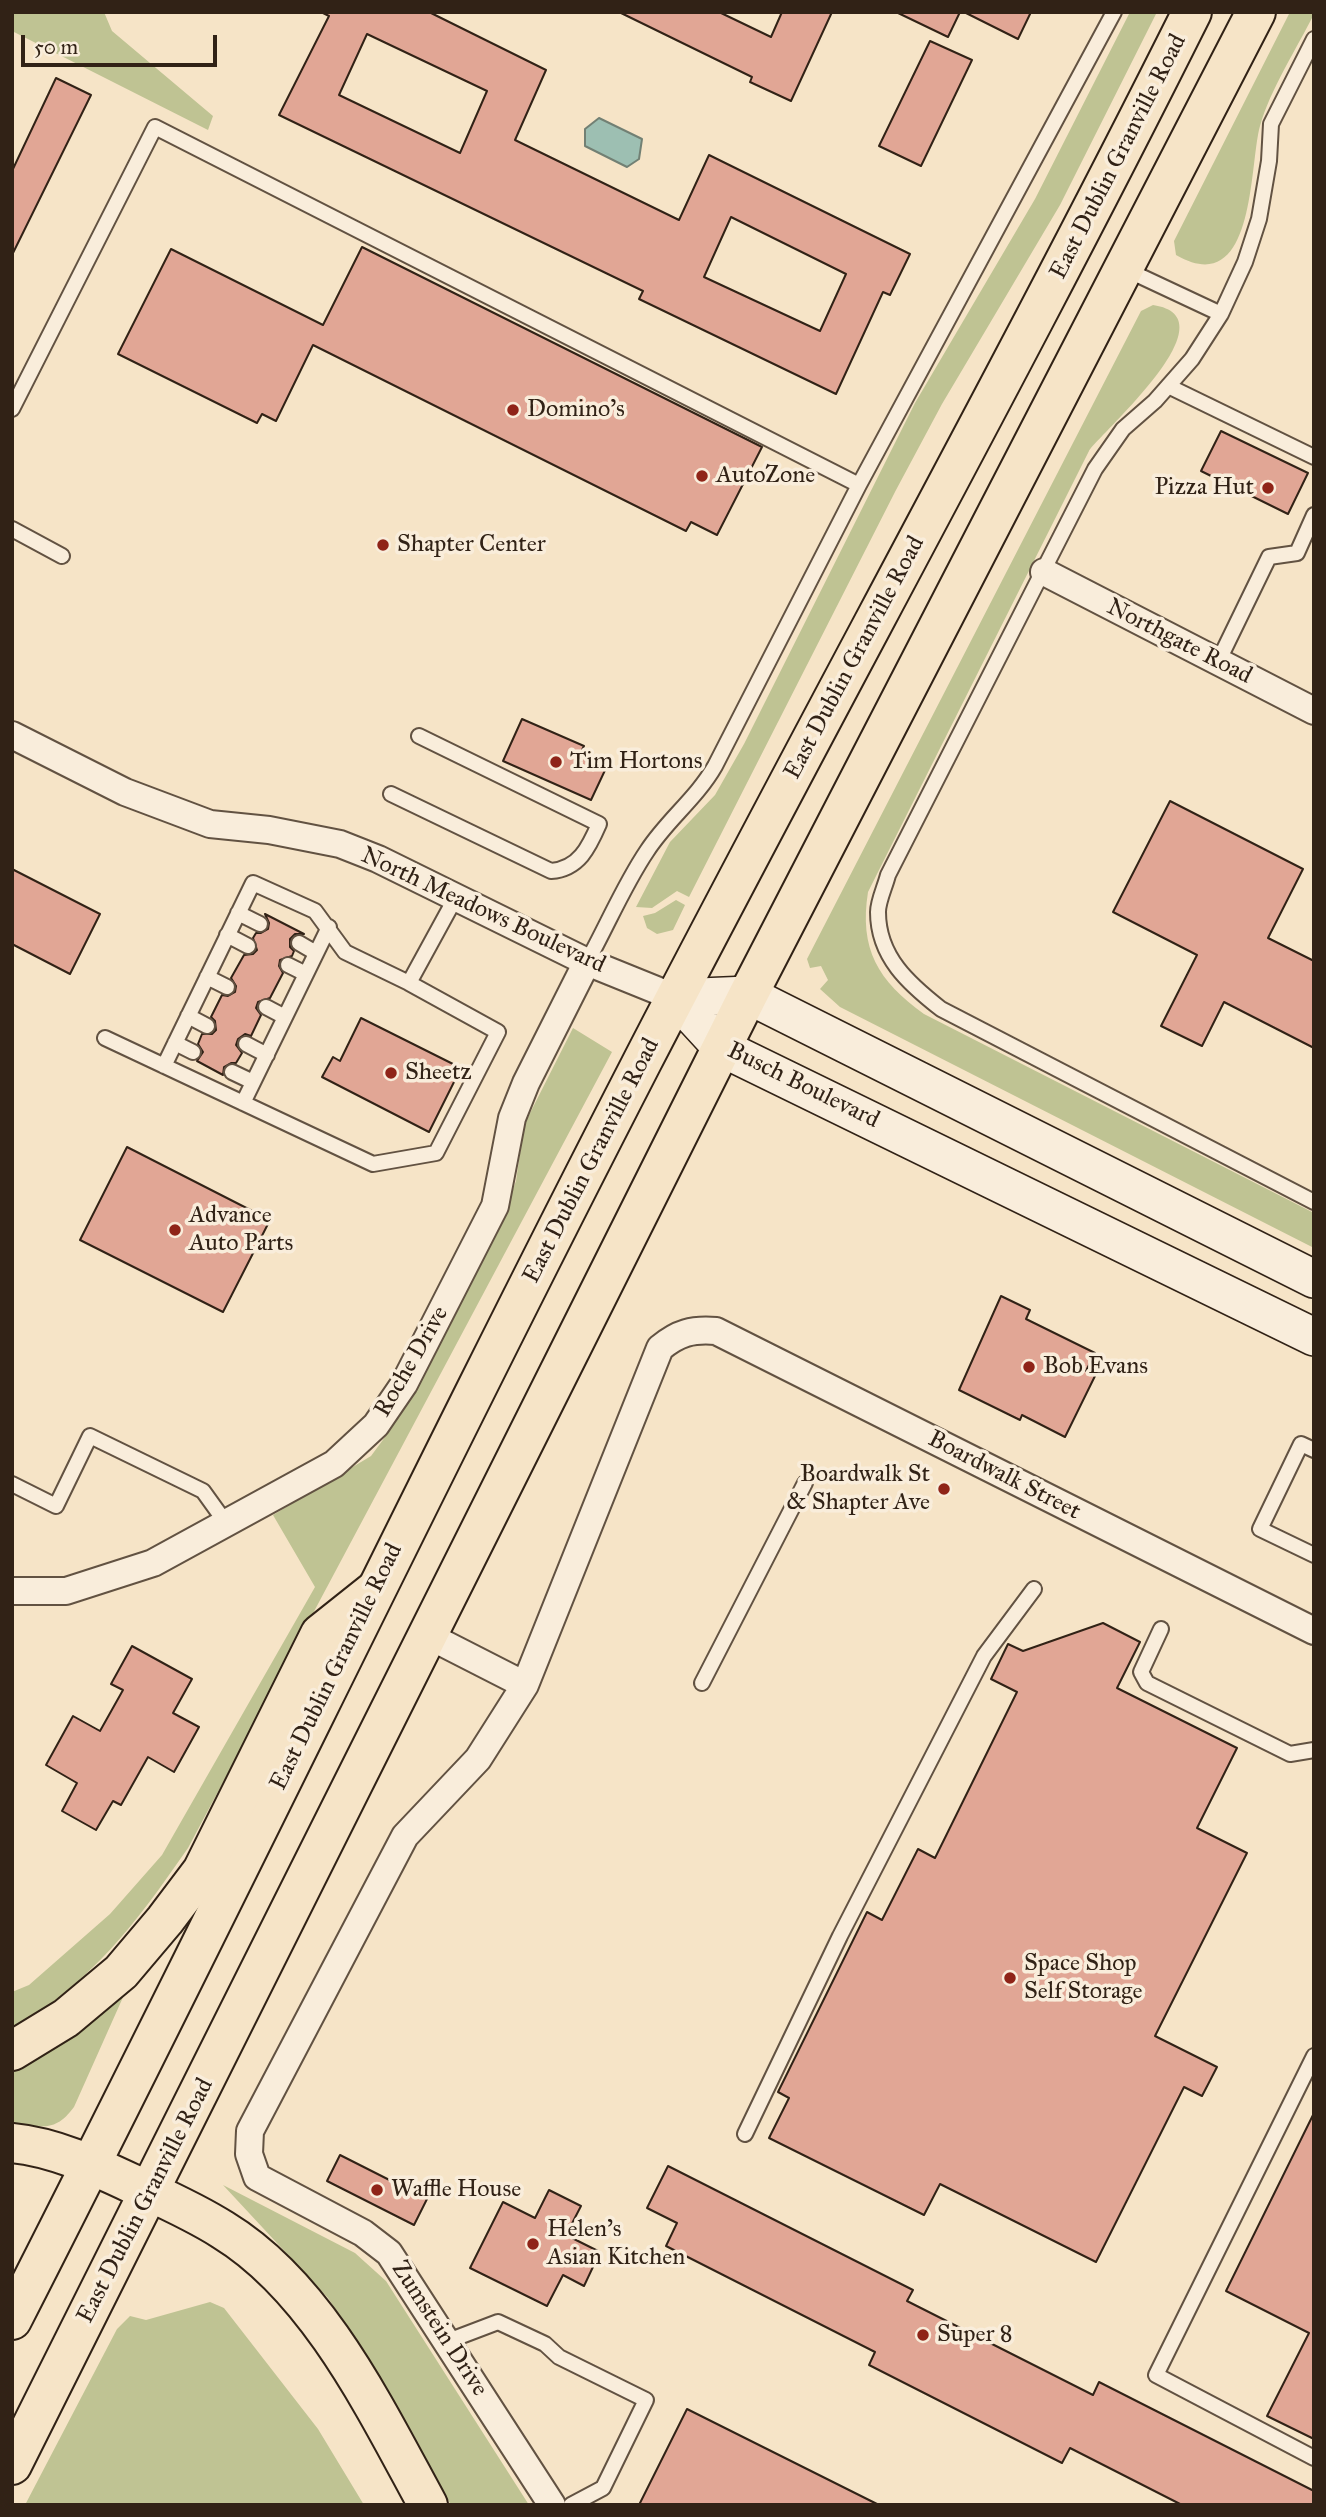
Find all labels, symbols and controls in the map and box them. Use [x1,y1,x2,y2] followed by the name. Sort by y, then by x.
[24,21,220,65] scale bar
[1045,30,1193,284] street label: East Dublin Granville Road
[34,34,78,60] text: 50 m
[527,396,625,424] place label: Domino's
[505,402,521,418] marker: Domino's
[716,462,815,490] place label: AutoZone
[694,468,710,484] marker: AutoZone
[1154,474,1254,502] place label: Pizza Hut
[1260,480,1276,496] marker: Pizza Hut
[397,531,546,559] place label: Shapter Center
[779,532,931,784] street label: East Dublin Granville Road
[375,537,391,553] marker: Shapter Center
[1102,593,1256,691] street label: Northgate Road
[570,748,703,776] place label: Tim Hortons
[548,754,564,770] marker: Tim Hortons
[356,842,610,980] street label: North Meadows Boulevard
[518,1034,666,1288] street label: East Dublin Granville Road
[722,1037,884,1135] street label: Busch Boulevard
[405,1059,472,1087] place label: Sheetz
[383,1065,399,1081] marker: Sheetz
[189,1202,293,1258] place label: Advance Auto Parts
[167,1222,183,1238] marker: Advance Auto Parts
[369,1302,455,1422] street label: Roche Drive
[1043,1353,1148,1381] place label: Bob Evans
[1021,1359,1037,1375] marker: Bob Evans
[923,1425,1085,1527] street label: Boardwalk Street
[786,1461,930,1517] place label: Boardwalk St & Shapter Ave
[936,1481,952,1497] marker: Boardwalk St & Shapter Ave
[265,1539,409,1795] street label: East Dublin Granville Road
[1024,1950,1142,2006] place label: Space Shop Self Storage
[1002,1970,1018,1986] marker: Space Shop Self Storage
[72,2074,220,2328] street label: East Dublin Granville Road
[391,2176,521,2204] place label: Waffle House
[369,2182,385,2198] marker: Waffle House
[547,2216,685,2272] place label: Helen's Asian Kitchen
[525,2236,541,2252] marker: Helen's Asian Kitchen
[385,2256,493,2402] street label: Zumstein Drive
[937,2321,1013,2349] place label: Super 8
[915,2327,931,2343] marker: Super 8

